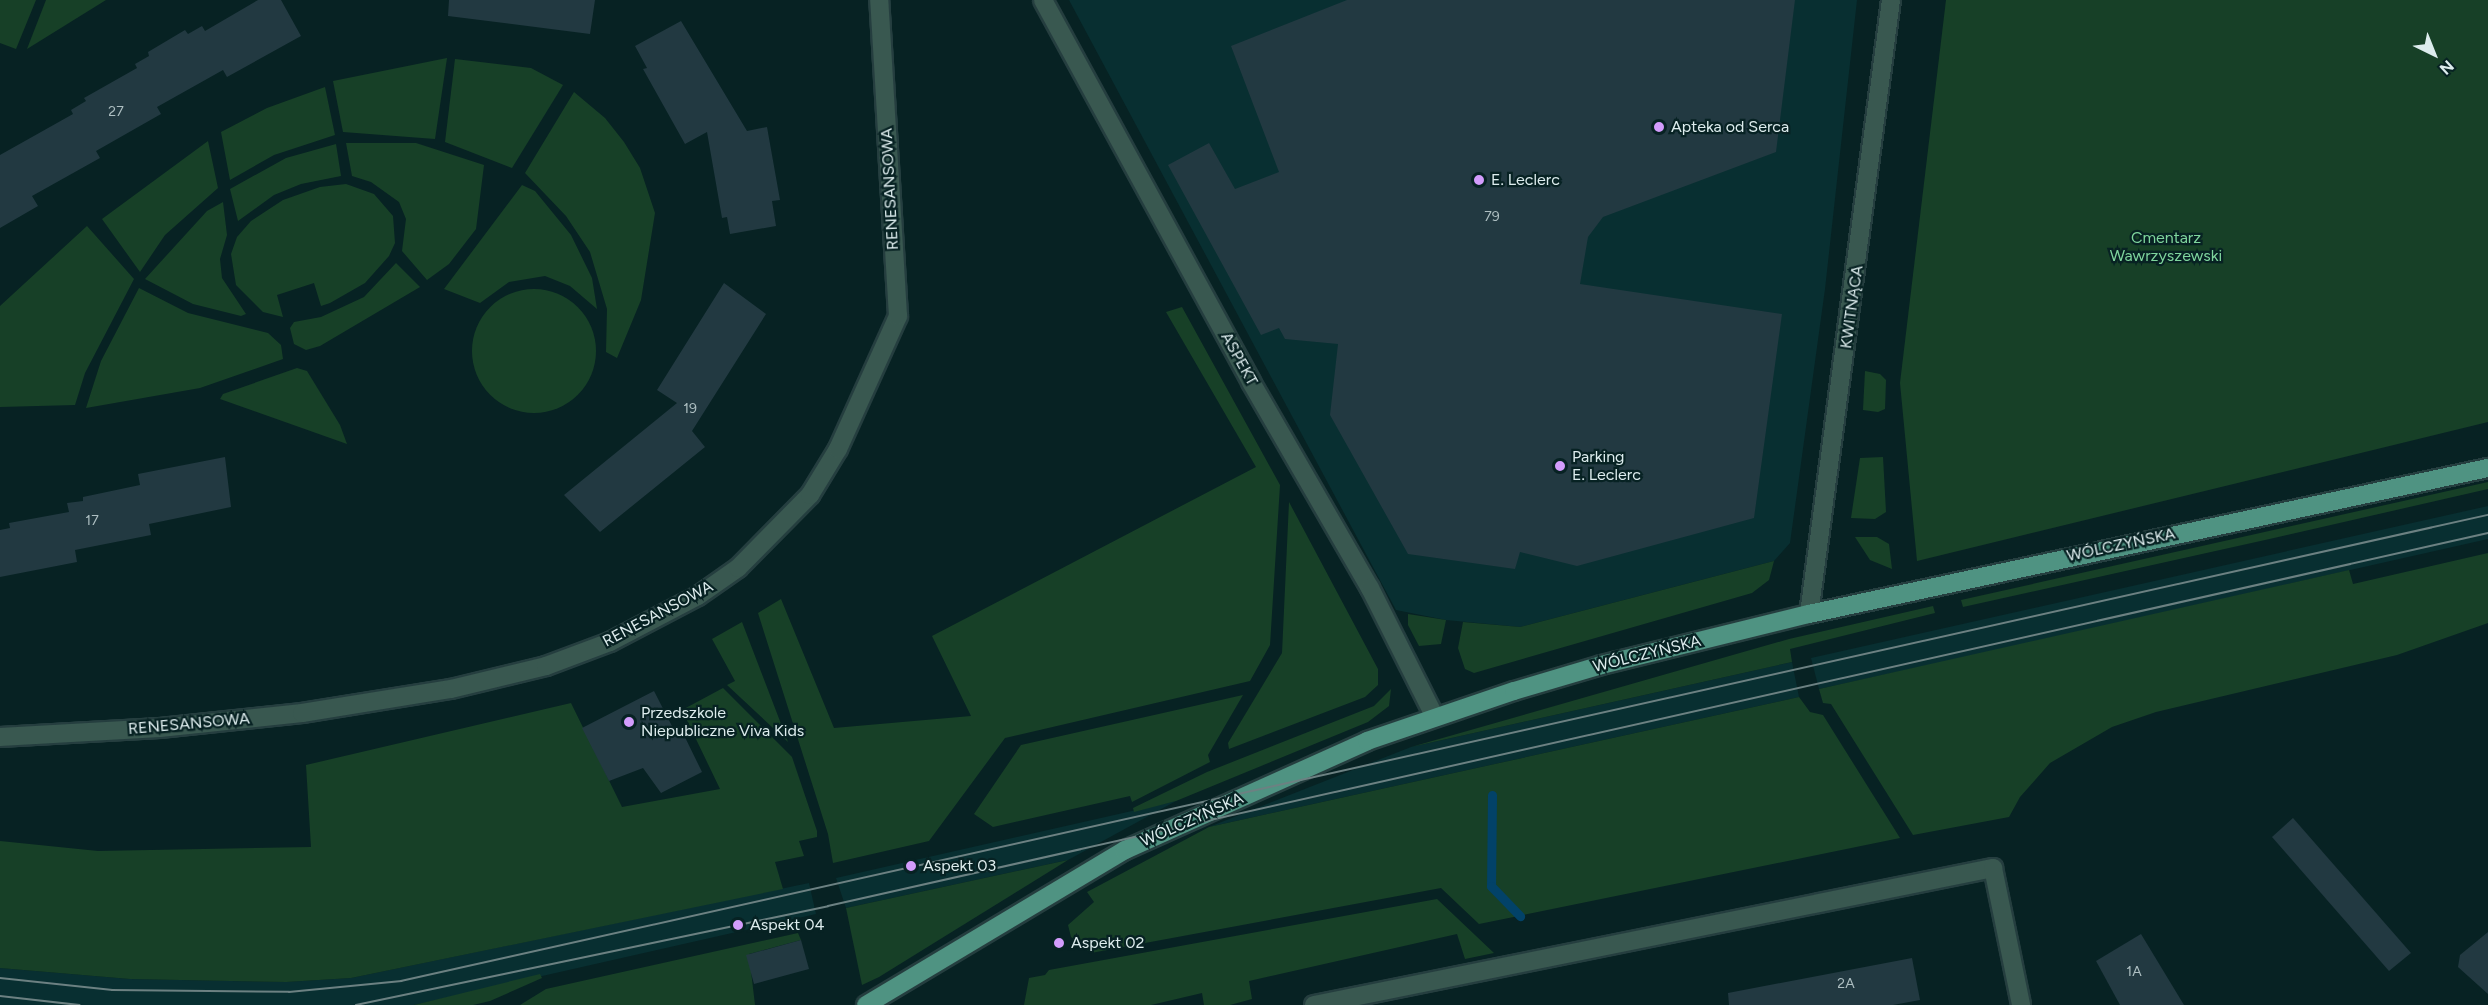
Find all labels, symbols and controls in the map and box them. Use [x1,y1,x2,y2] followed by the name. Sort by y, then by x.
[2404,24,2464,84] north arrow
[2436,56,2458,79] text: N
[108,104,124,120] house number: 27
[1671,117,1789,137] place label: Apteka od Serca
[1652,120,1666,134] marker: Apteka od Serca
[877,128,903,250] street label: RENESANSOWA
[1491,170,1560,190] place label: E. Leclerc
[1472,173,1486,187] marker: E. Leclerc
[1484,209,1500,225] house number: 79
[2110,228,2222,266] park label: Cmentarz Wawrzyszewski
[1837,264,1867,350] street label: KWITNĄCA
[1217,329,1261,389] street label: ASPEKT
[683,401,697,417] house number: 19
[1572,447,1641,485] place label: Parking E. Leclerc
[1553,459,1567,473] marker: Parking E. Leclerc
[85,513,99,529] house number: 17
[2065,524,2177,566] street label: WÓLCZYŃSKA
[600,577,716,651] street label: RENESANSOWA
[1591,631,1703,677] street label: WÓLCZYŃSKA
[641,703,804,741] place label: Przedszkole Niepubliczne Viva Kids
[127,709,251,739] street label: RENESANSOWA
[622,715,636,729] marker: Przedszkole Niepubliczne Viva Kids
[1138,789,1246,851] street label: WÓLCZYŃSKA
[923,856,996,876] place label: Aspekt 03
[904,859,918,873] marker: Aspekt 03
[750,915,824,935] place label: Aspekt 04
[731,918,745,932] marker: Aspekt 04
[1071,933,1144,953] place label: Aspekt 02
[1052,936,1066,950] marker: Aspekt 02
[2126,964,2142,980] house number: 1A
[1837,976,1855,992] house number: 2A

